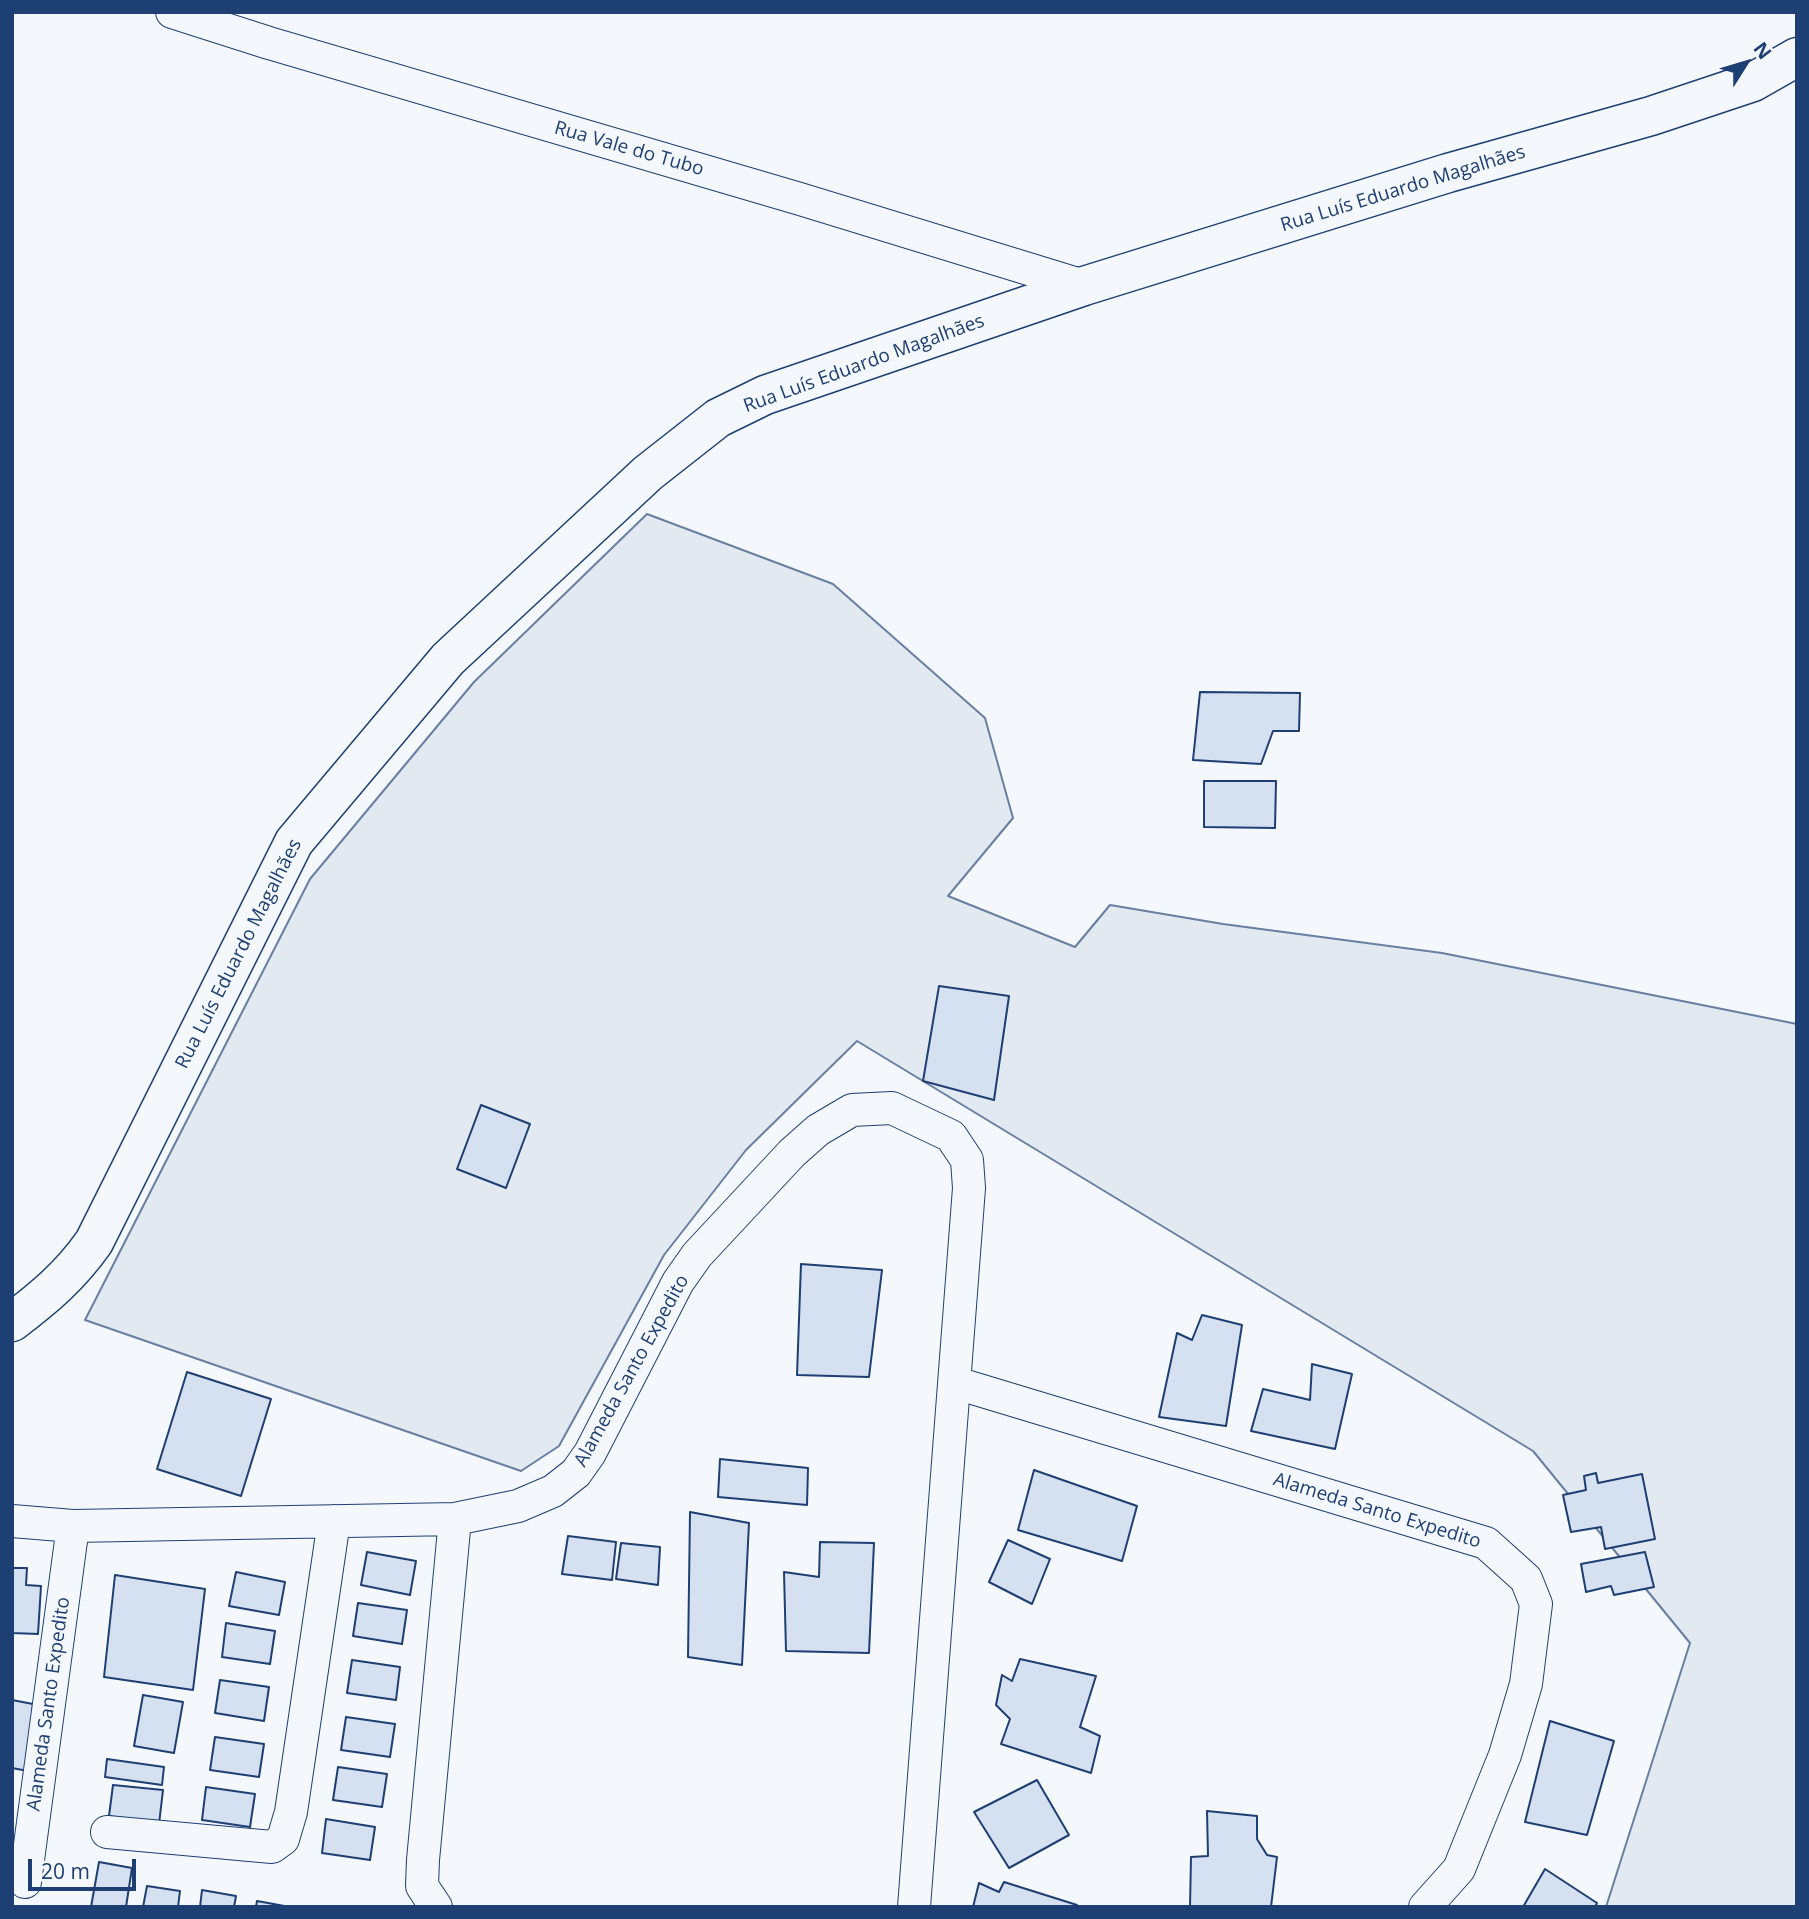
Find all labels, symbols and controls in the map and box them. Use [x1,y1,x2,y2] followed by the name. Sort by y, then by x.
[1711,28,1781,98] north arrow
[1748,36,1778,64] text: N
[552,117,706,181] street label: Rua Vale do Tubo
[1278,141,1528,237] street label: Rua Luís Eduardo Magalhães
[740,310,988,418] street label: Rua Luís Eduardo Magalhães
[171,835,307,1073] street label: Rua Luís Eduardo Magalhães
[570,1271,694,1471] street label: Alameda Santo Expedito
[1270,1469,1484,1553] street label: Alameda Santo Expedito
[23,1595,75,1813] street label: Alameda Santo Expedito
[32,1846,140,1890] scale bar
[41,1857,90,1885] text: 20 m

